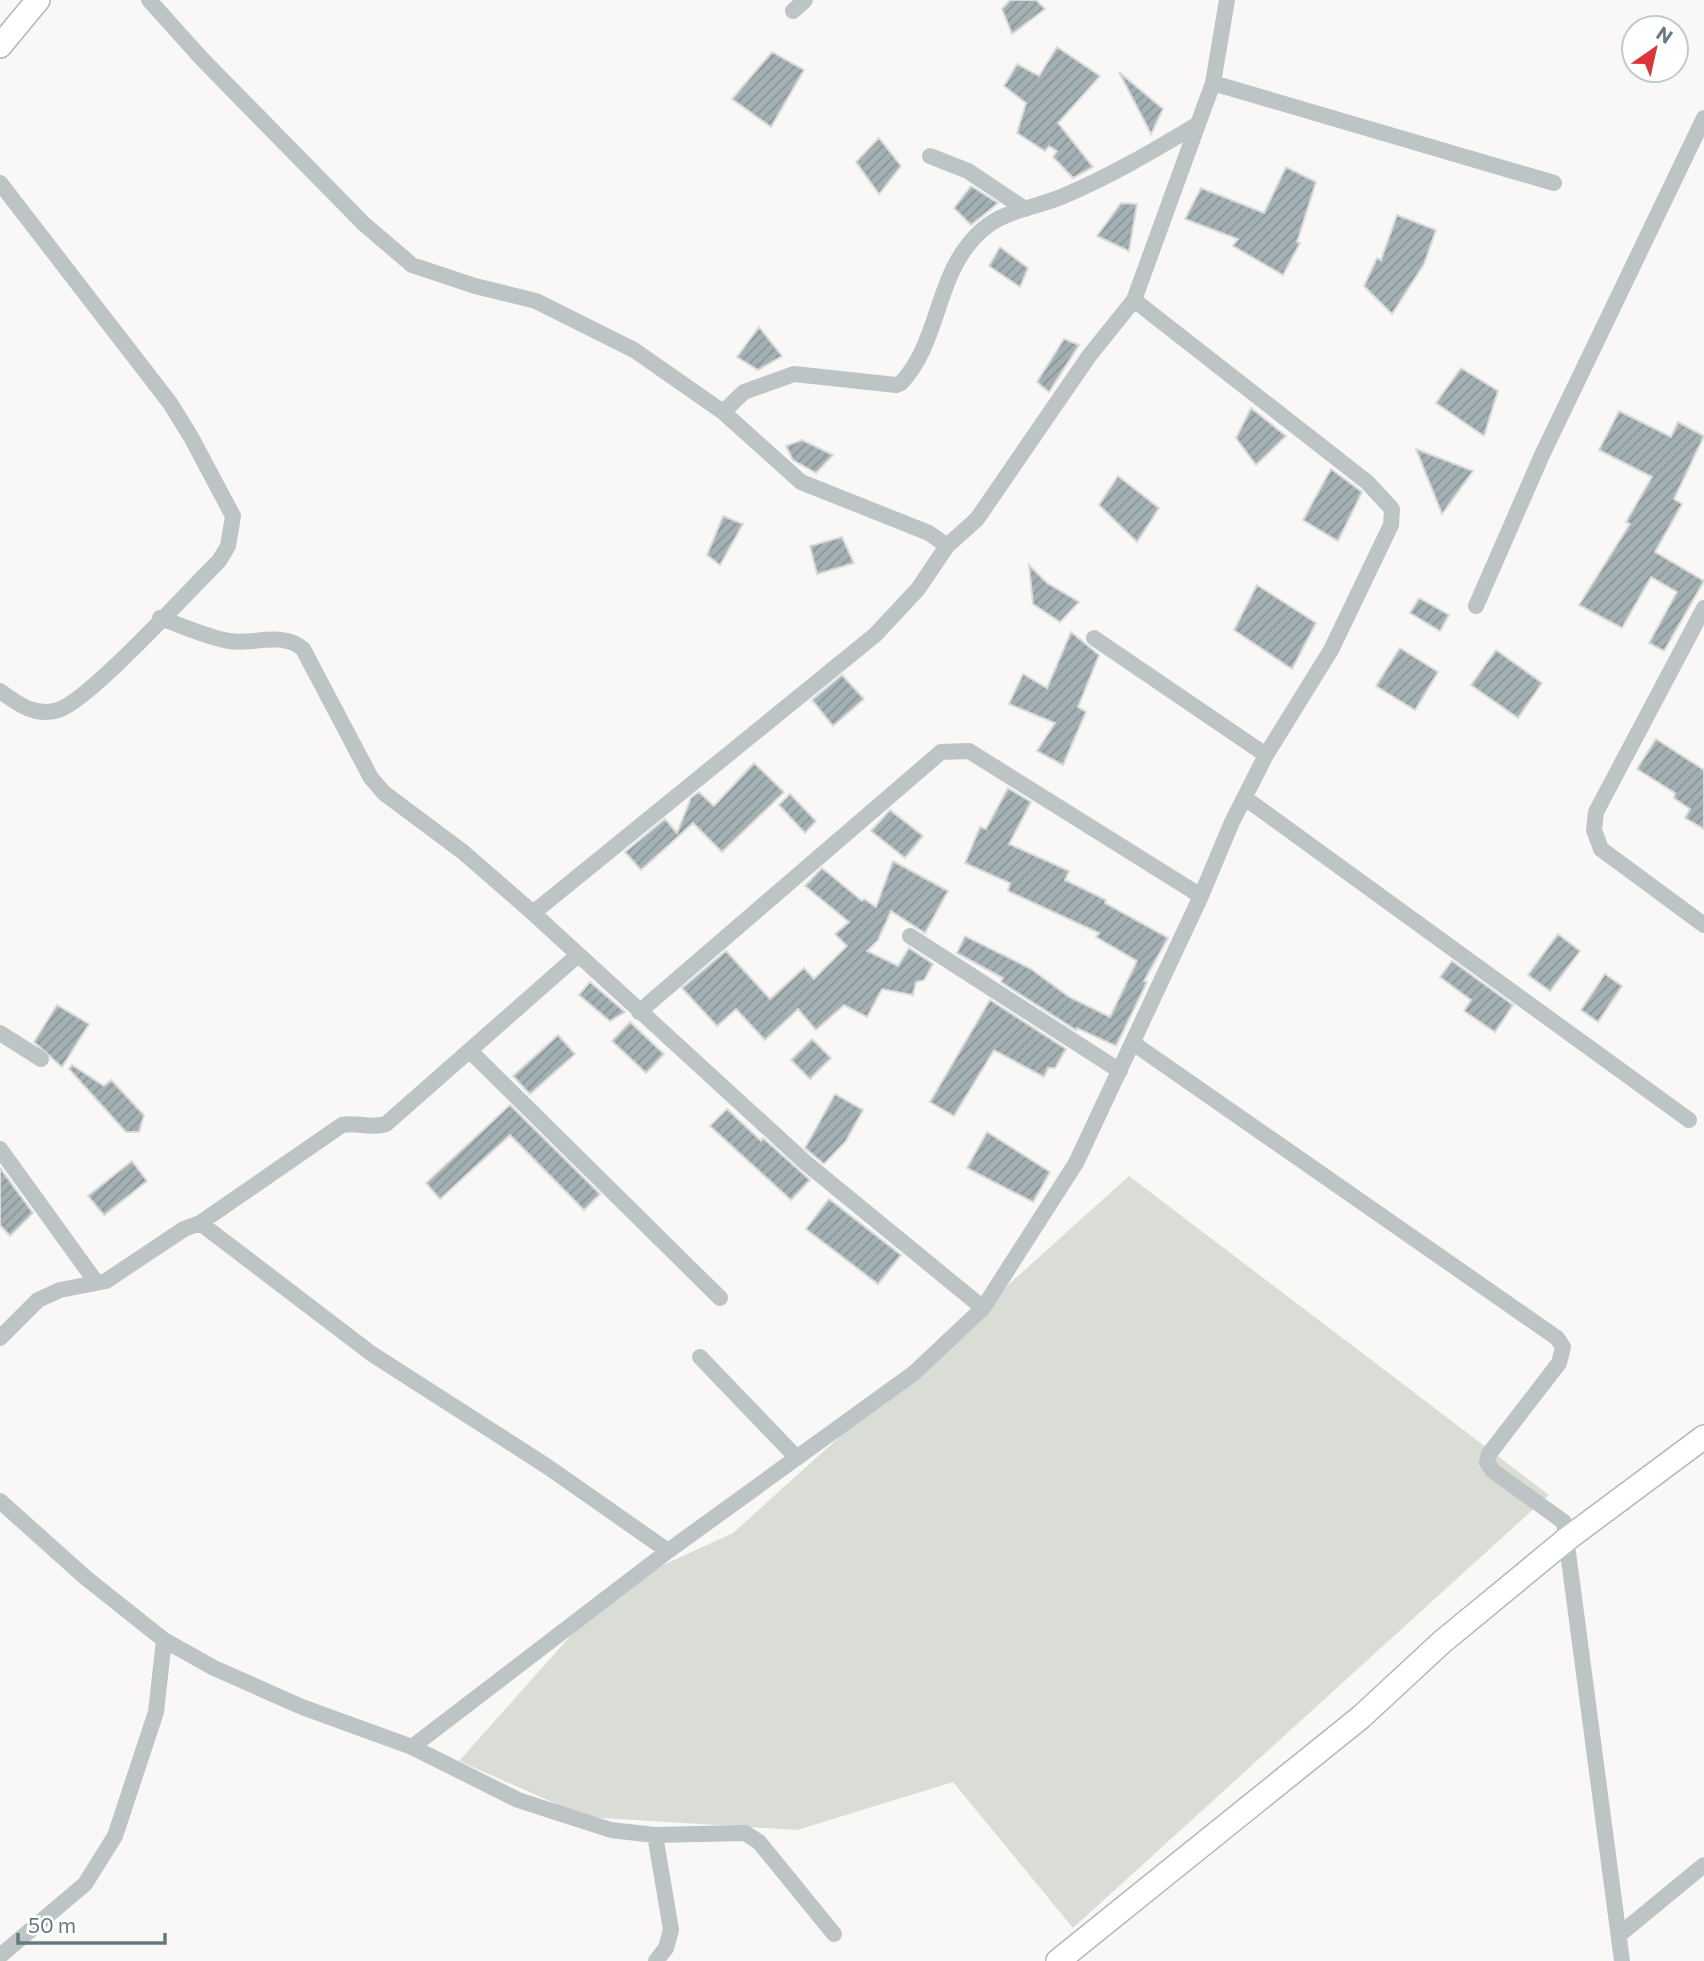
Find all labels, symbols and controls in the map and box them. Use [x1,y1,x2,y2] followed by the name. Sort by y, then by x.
[1620,14,1690,84] north arrow
[1652,21,1677,48] text: N
[18,1902,164,1946] scale bar
[28,1912,76,1937] text: 50 m

